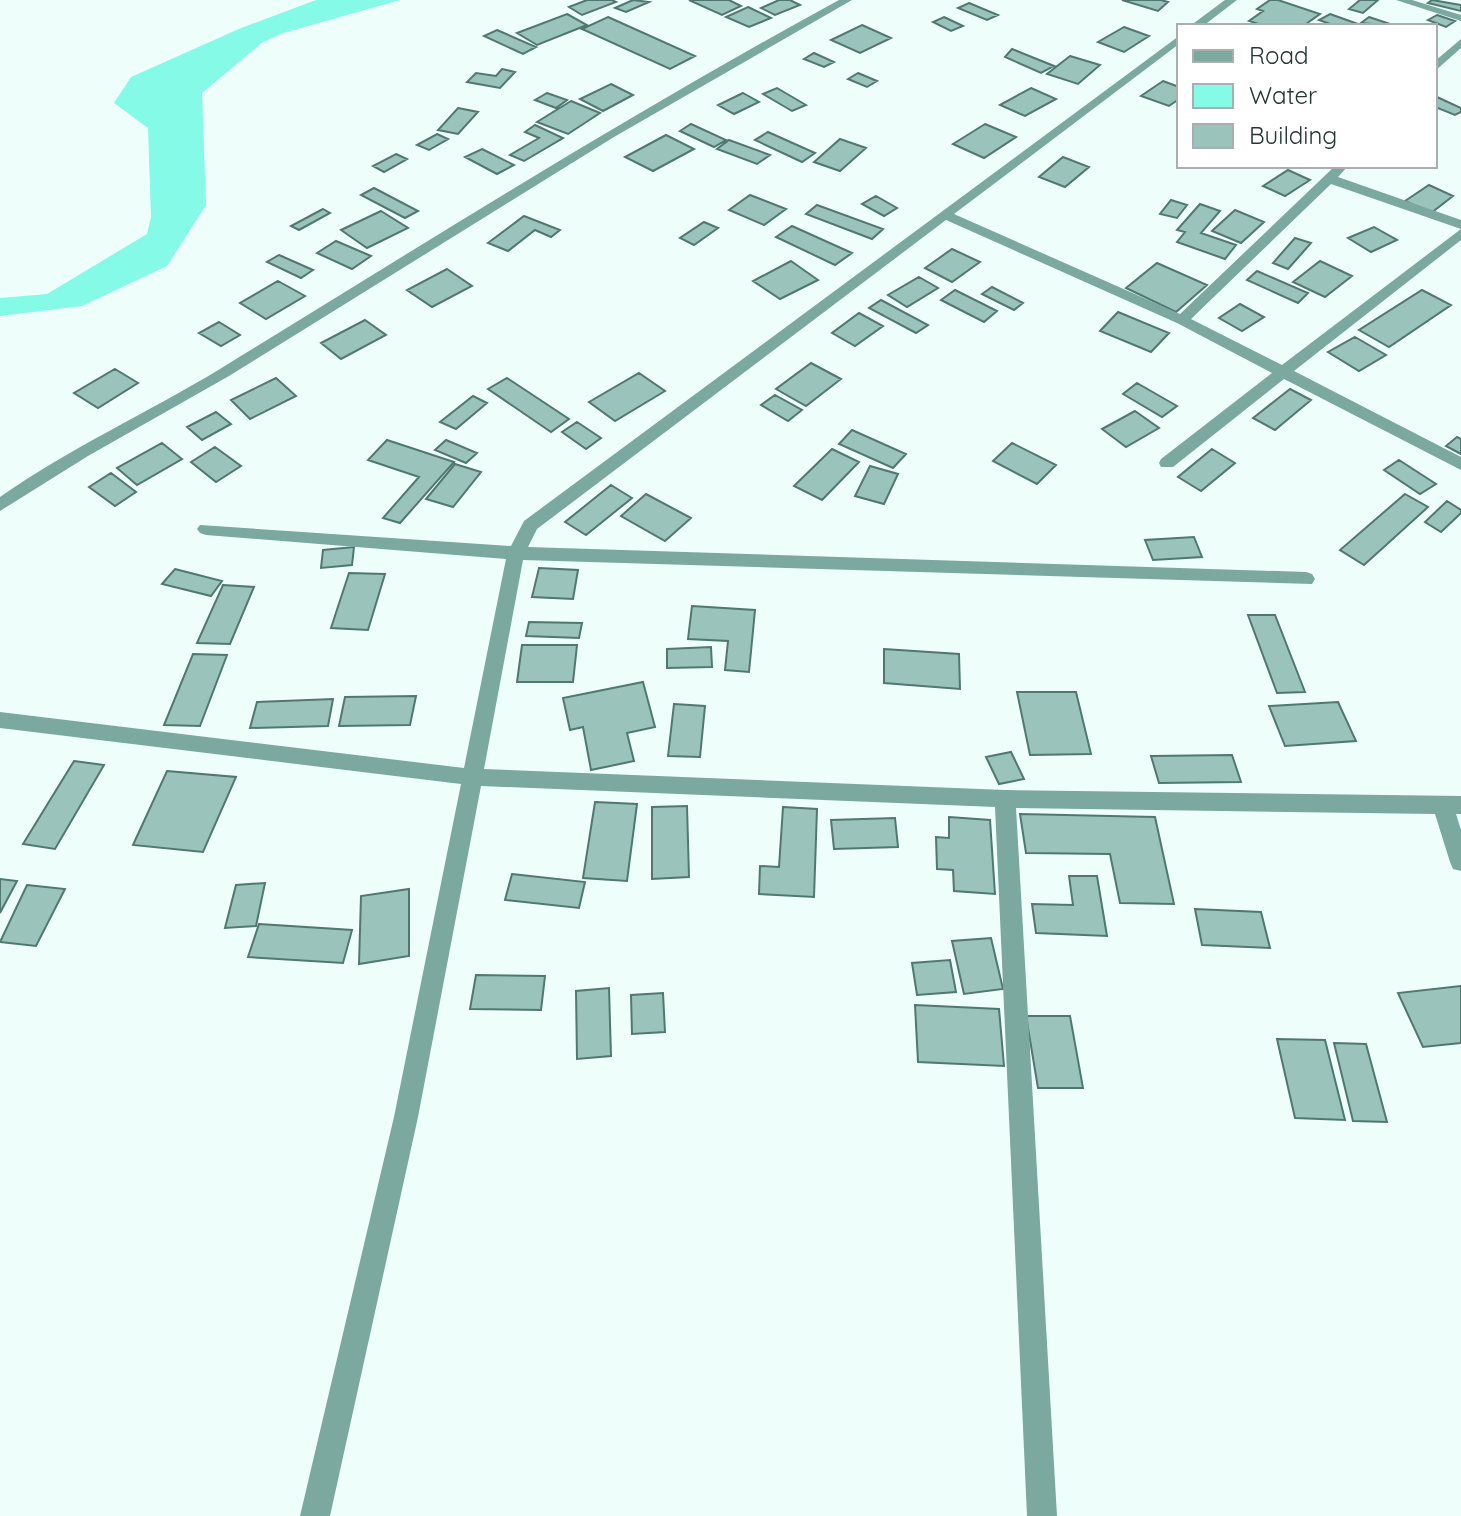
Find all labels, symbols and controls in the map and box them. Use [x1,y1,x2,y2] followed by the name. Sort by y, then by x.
[1177,24,1437,168] legend
[1249,40,1309,70] text: Road
[1249,80,1317,110] text: Water
[1249,120,1337,150] text: Building

